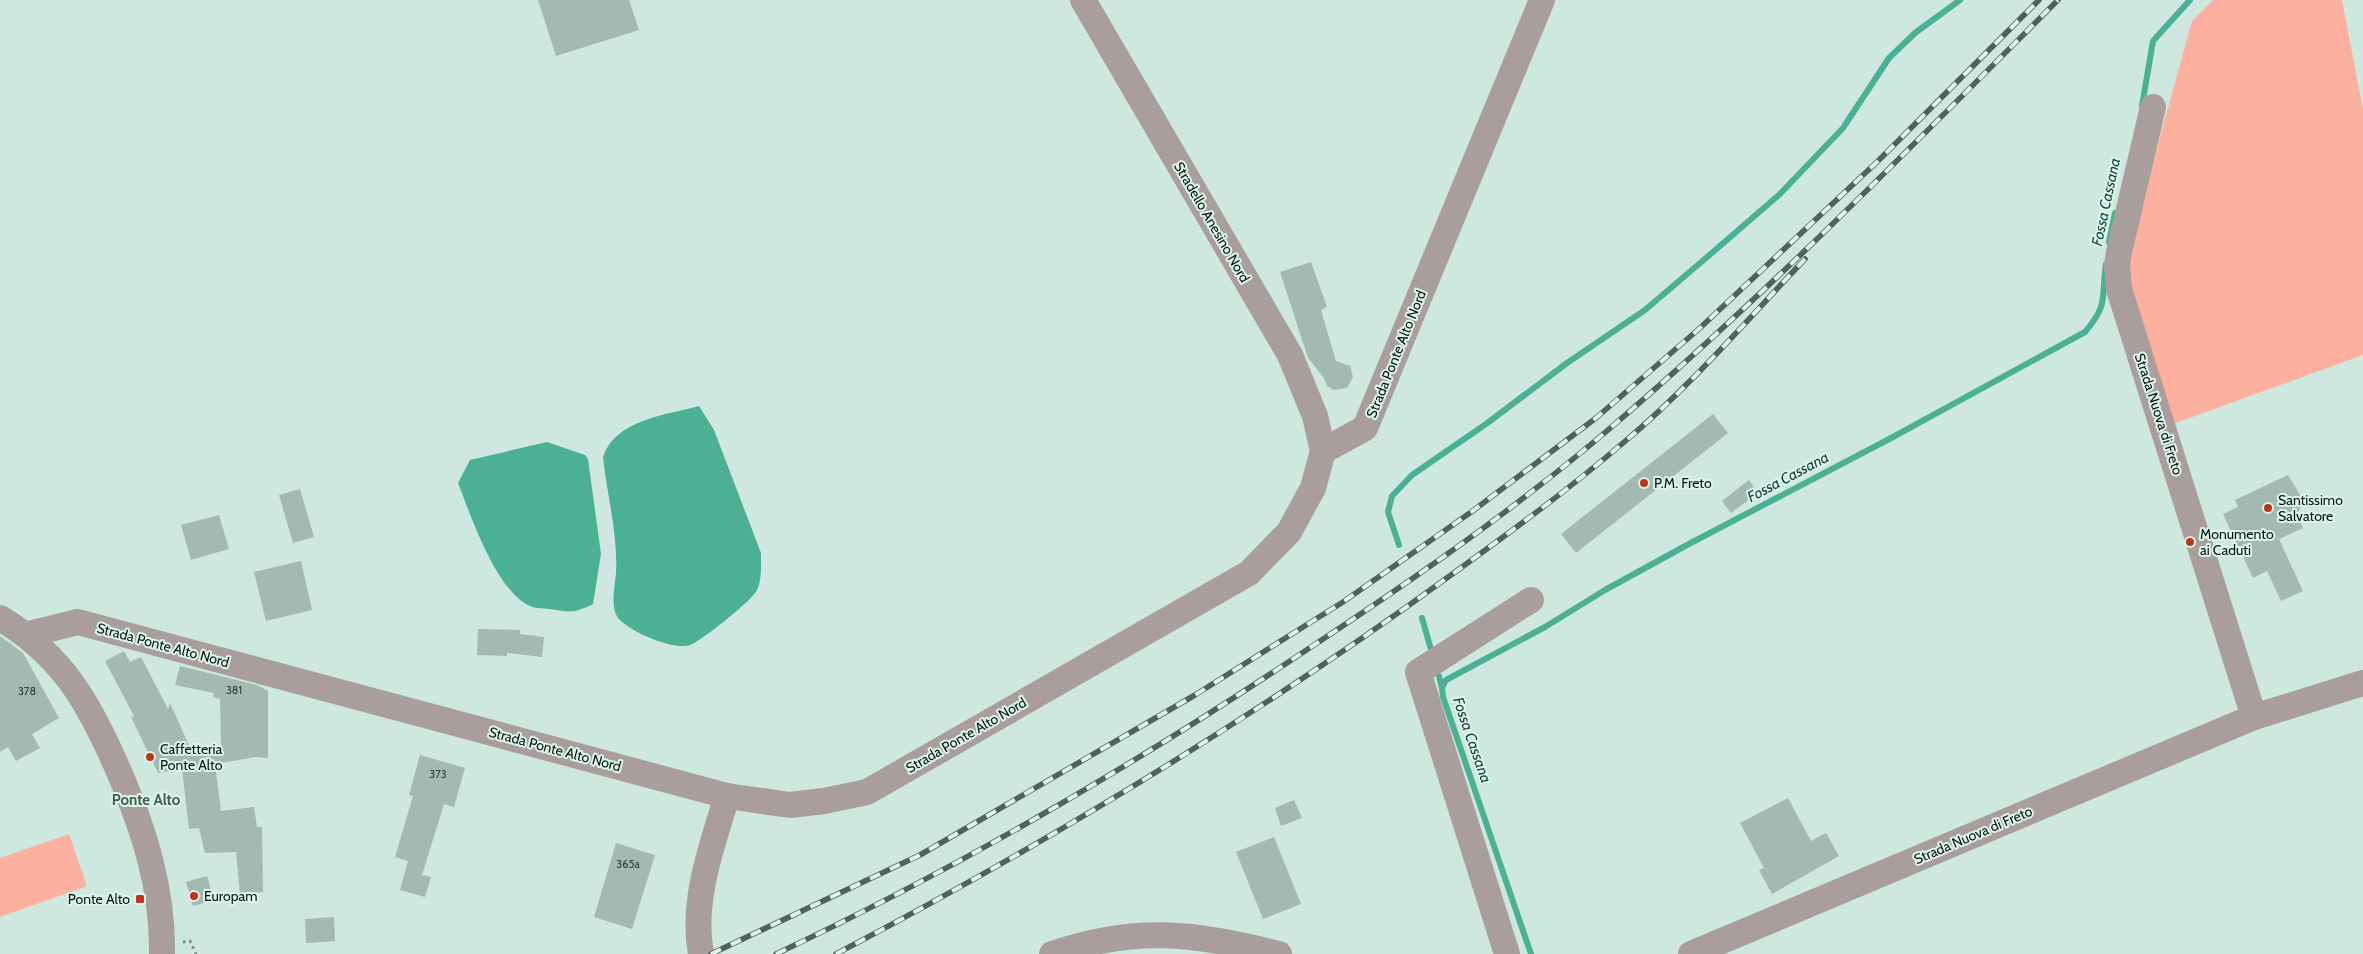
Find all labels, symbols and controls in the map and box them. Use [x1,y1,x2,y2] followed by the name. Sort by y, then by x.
[2088,156,2124,248] water label: Fossa Cassana
[1170,158,1254,286] street label: Stradello Anesino Nord
[1362,287,1430,421] street label: Strada Ponte Alto Nord
[2131,351,2187,477] street label: Strada Nuova di Freto
[1744,448,1832,506] water label: Fossa Cassana
[1654,474,1712,492] place label: P.M. Freto
[1638,477,1650,489] marker: P.M. Freto
[2278,491,2343,525] place label: Santissimo Salvatore
[2262,502,2274,514] marker: Santissimo Salvatore
[2200,525,2274,559] place label: Monumento ai Caduti
[2184,536,2196,548] marker: Monumento ai Caduti
[95,619,231,671] street label: Strada Ponte Alto Nord
[226,683,242,697] house number: 381
[18,684,36,698] house number: 378
[903,693,1029,777] street label: Strada Ponte Alto Nord
[1449,695,1495,785] water label: Fossa Cassana
[487,723,623,775] street label: Strada Ponte Alto Nord
[160,740,223,774] place label: Caffetteria Ponte Alto
[144,751,156,763] marker: Caffetteria Ponte Alto
[429,767,447,781] house number: 373
[112,791,181,809] district label: Ponte Alto
[1911,802,2035,868] street label: Strada Nuova di Freto
[616,857,640,871] house number: 365a
[204,887,258,905] place label: Europam
[68,890,130,908] place label: Ponte Alto
[188,890,200,902] marker: Europam
[134,893,146,905] marker: Ponte Alto

